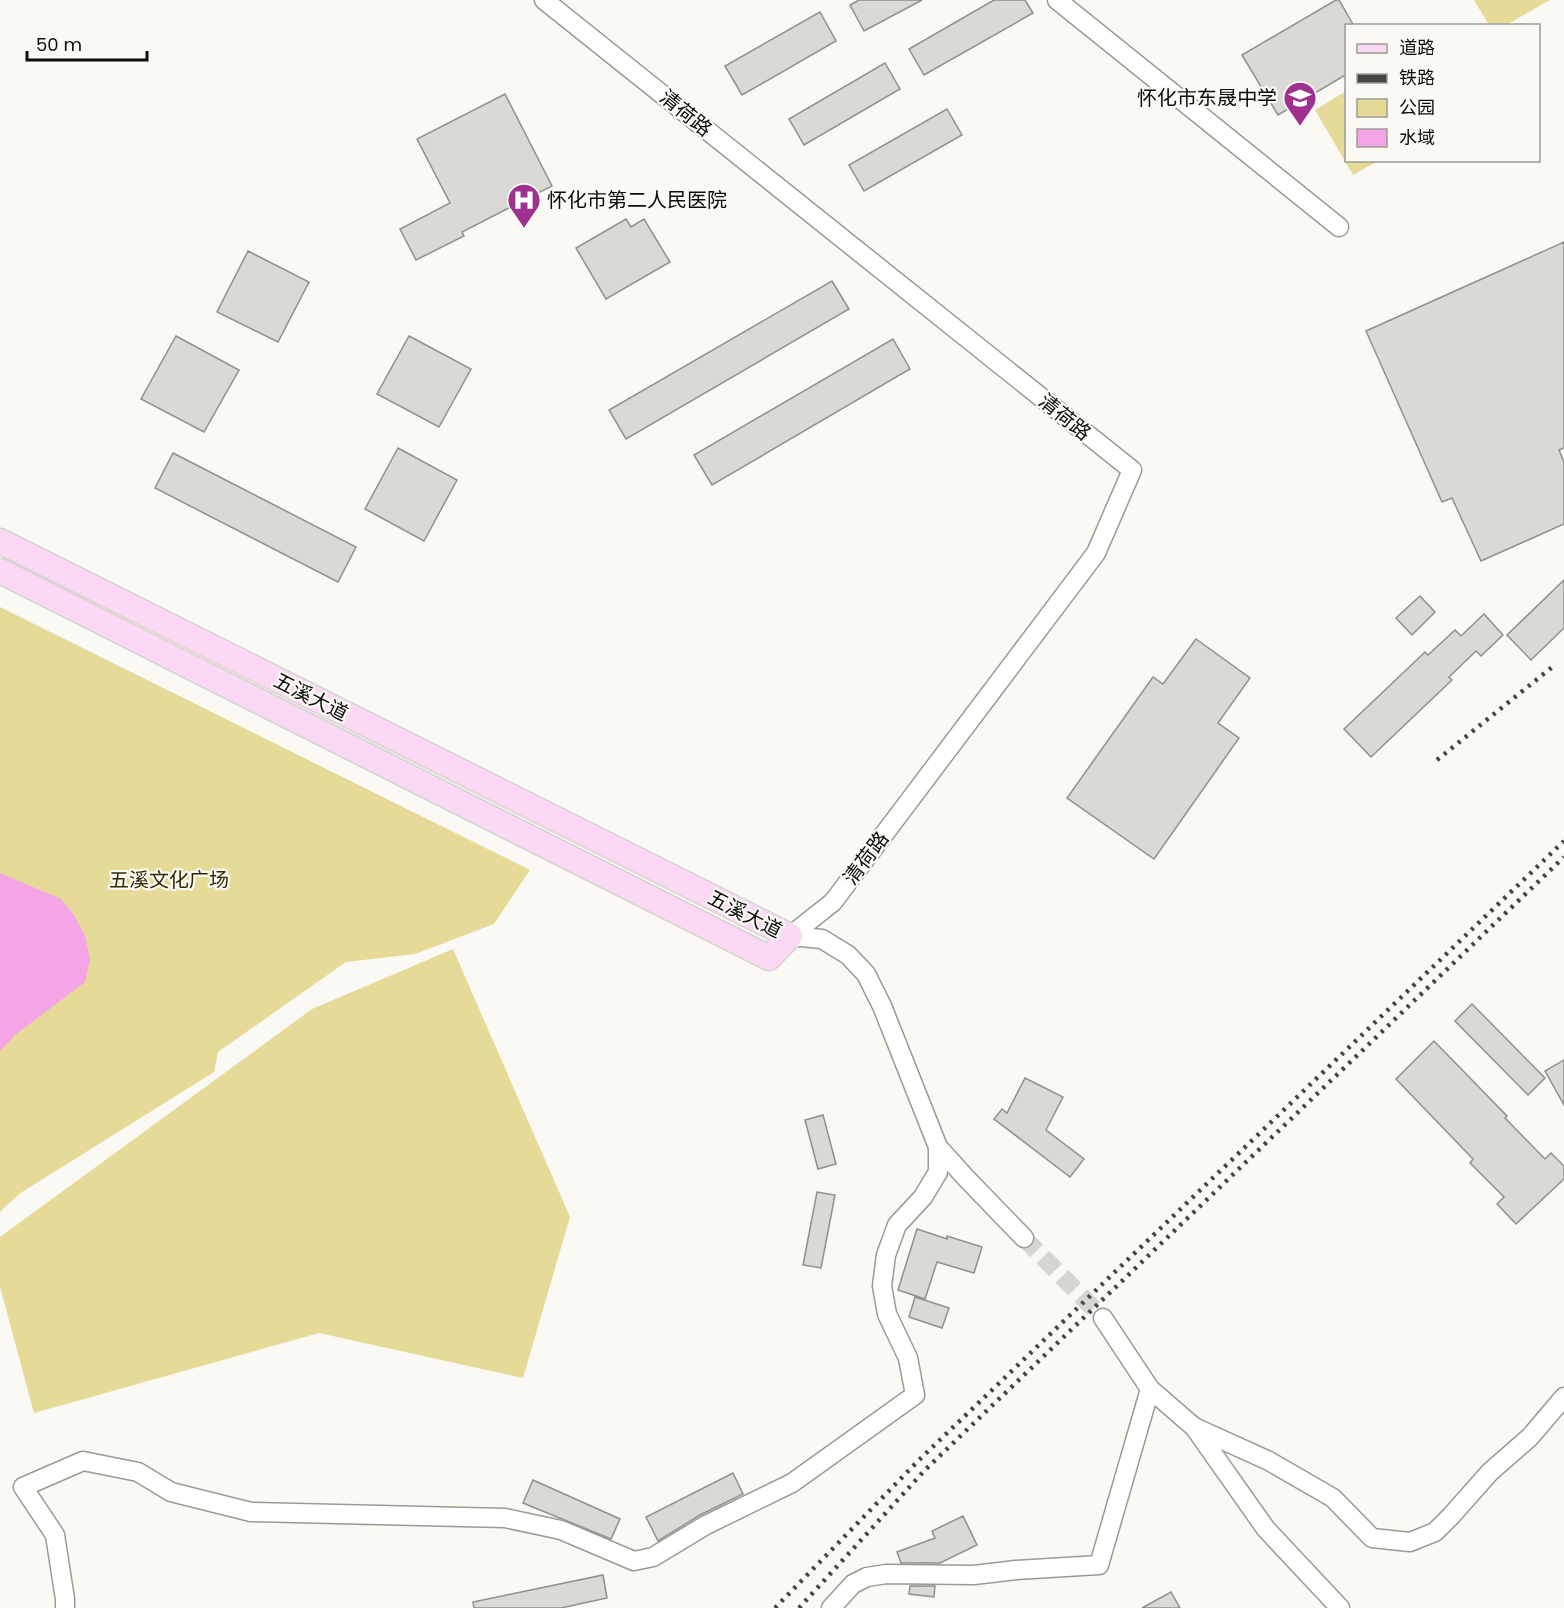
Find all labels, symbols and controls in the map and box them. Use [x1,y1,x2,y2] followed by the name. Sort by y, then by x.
[27,24,147,62] scale bar
[1345,24,1540,162] legend
[36,32,82,57] text: 50 m
[1399,35,1435,60] text: 道路
[1399,65,1435,90] text: 铁路
[1282,80,1318,127] school or university icon: 怀化市东晟中学
[654,83,718,143] street label: 清荷路
[1137,84,1277,112] place label: 怀化市东晟中学
[1399,95,1435,120] text: 公园
[1399,125,1435,150] text: 水域
[506,182,542,229] hospital icon: 怀化市第二人民医院
[547,186,727,214] place label: 怀化市第二人民医院
[1033,387,1097,447] street label: 清荷路
[269,666,353,728] street label: 五溪大道
[837,826,895,890] street label: 清荷路
[109,866,229,894] park label: 五溪文化广场
[703,883,787,945] street label: 五溪大道

